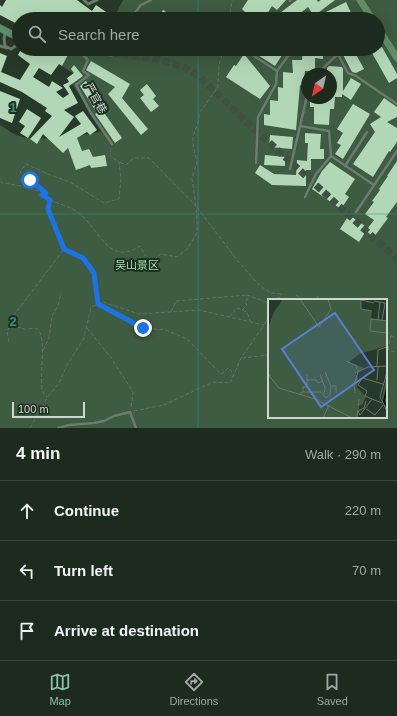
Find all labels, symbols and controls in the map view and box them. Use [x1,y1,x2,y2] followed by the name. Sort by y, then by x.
[12,12,385,56] search box
[26,23,48,45] icon: search
[58,26,140,43] text: Search here
[301,68,337,104] north arrow
[83,81,109,115] street label: 严官巷
[9,100,17,115] text: 1
[21,171,39,189] route start
[115,259,159,271] park label: 吴山景区
[268,299,387,418] inset map
[9,314,17,329] text: 2
[134,319,152,337] route end
[12,400,85,419] scale bar
[18,403,49,415] text: 100 m
[16,444,60,463] text: 4 min
[305,447,381,462] text: Walk · 290 m
[16,500,38,522] icon: ahead
[54,502,119,519] text: Continue
[345,503,381,518] text: 220 m
[16,560,38,582] icon: left
[54,562,113,579] text: Turn left
[352,563,381,578] text: 70 m
[16,620,38,642] icon: arrive
[54,622,199,639] text: Arrive at destination
[49,671,71,707] tab: Map
[169,671,218,707] tab: Directions
[317,671,348,707] tab: Saved

